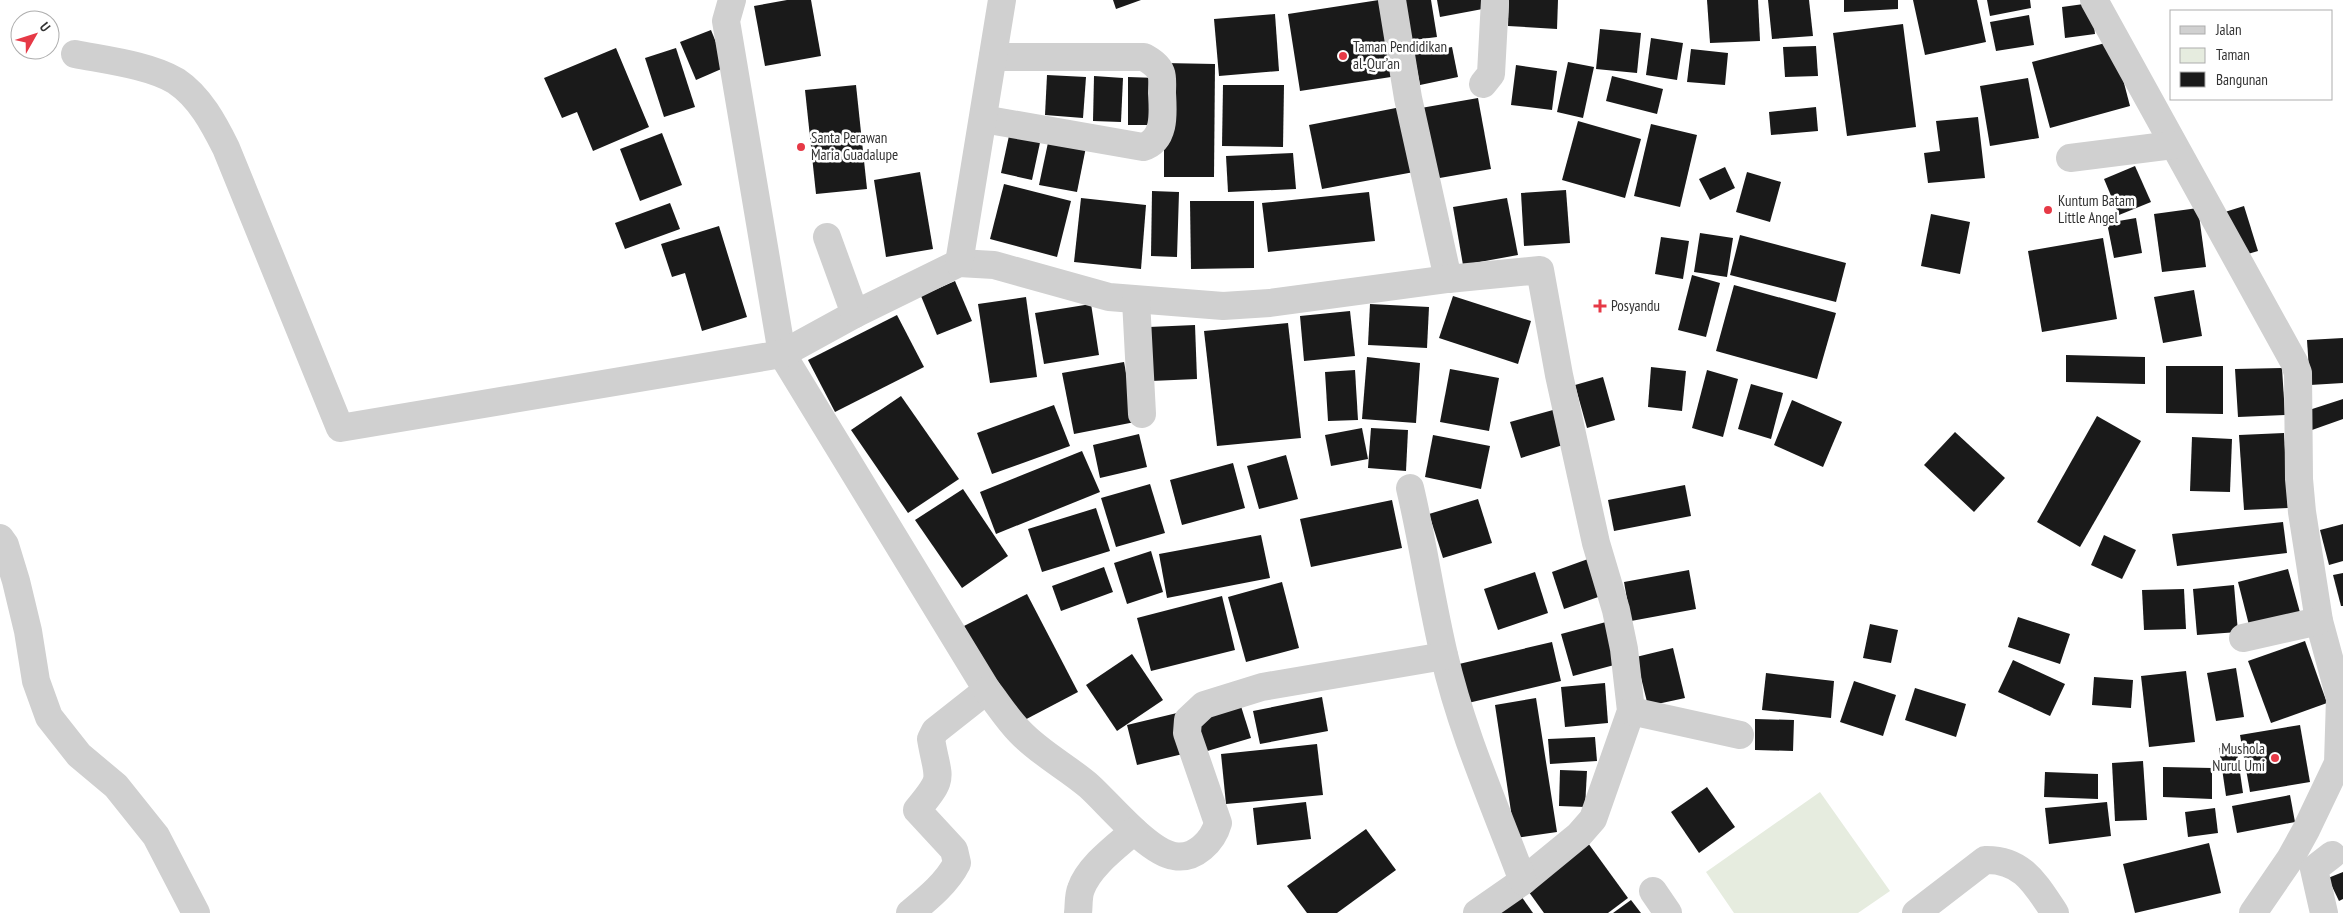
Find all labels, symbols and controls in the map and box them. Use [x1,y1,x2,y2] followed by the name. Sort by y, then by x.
[10,10,60,60] north arrow
[2170,10,2333,100] legend
[36,18,54,35] text: U
[2215,20,2242,39] text: Jalan
[1353,37,1447,73] place label: Taman Pendidikan al-Qur’an
[2216,45,2250,64] text: Taman
[1337,50,1349,62] marker: Taman Pendidikan al-Qur’an
[2216,70,2268,89] text: Bangunan
[811,128,898,164] place label: Santa Perawan Maria Guadalupe
[795,141,807,153] marker: Santa Perawan Maria Guadalupe
[2058,191,2135,227] place label: Kuntum Batam Little Angel
[2042,204,2054,216] marker: Kuntum Batam Little Angel
[1611,296,1660,315] place label: Posyandu
[1593,299,1607,313] marker: Posyandu
[2212,739,2265,775] place label: Mushola Nurul Umi
[2269,752,2281,764] marker: Mushola Nurul Umi

